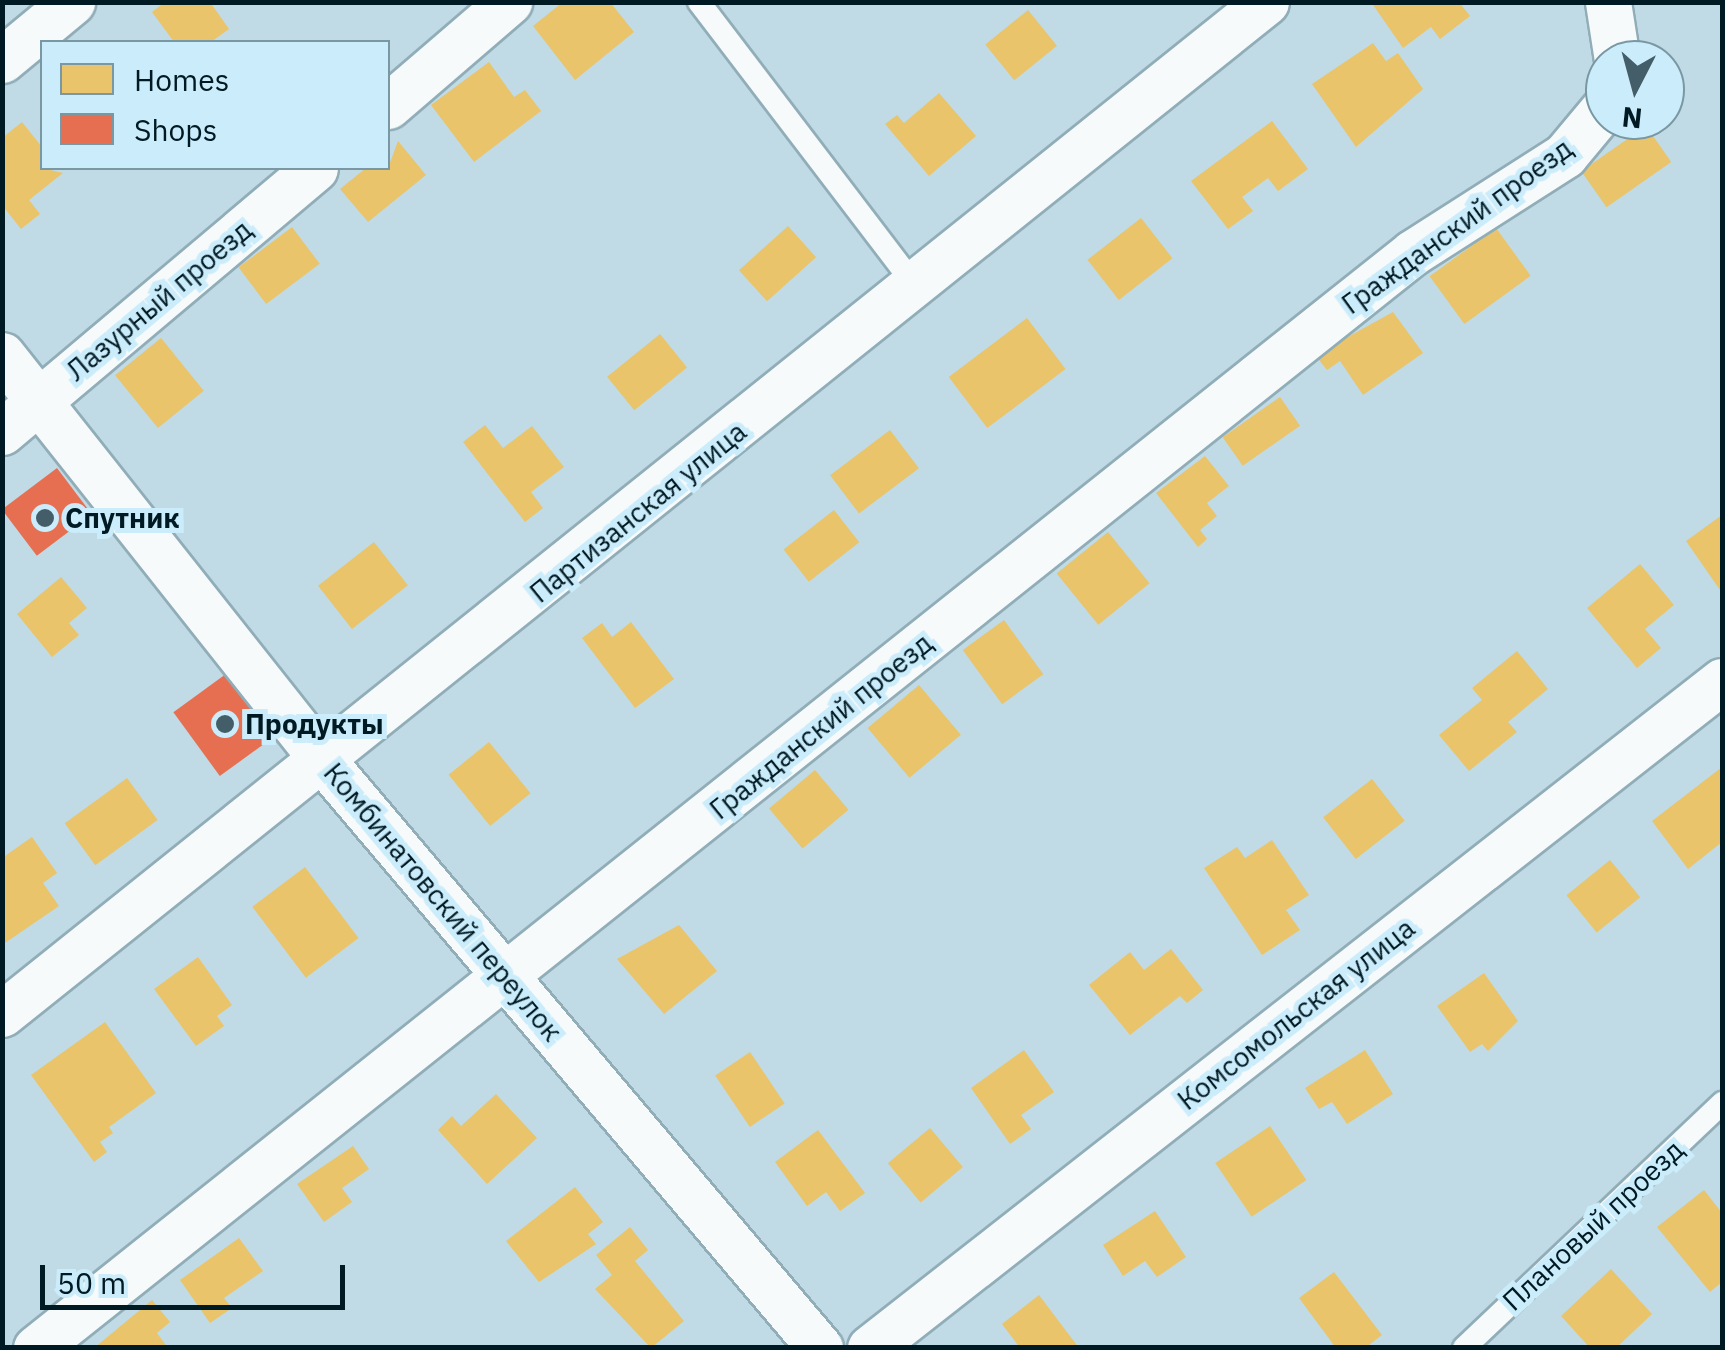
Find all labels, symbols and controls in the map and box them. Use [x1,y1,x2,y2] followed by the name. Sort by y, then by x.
[40,40,390,170] legend
[1585,40,1685,140] north arrow
[134,60,229,99] text: Homes
[1620,99,1644,138] text: N
[134,110,217,149] text: Shops
[1335,131,1579,321] street label: Гражданский проезд
[59,213,259,387] street label: Лазурный проезд
[523,414,753,610] street label: Партизанская улица
[65,501,180,535] place label: Спутник
[34,507,56,529] marker: Спутник
[703,626,939,826] street label: Гражданский проезд
[245,707,384,741] place label: Продукты
[214,713,236,735] marker: Продукты
[317,756,569,1048] street label: Комбинатовский переулок
[1171,911,1421,1117] street label: Комсомольская улица
[1495,1132,1691,1318] street label: Плановый проезд
[45,1245,350,1307] scale bar
[57,1263,126,1302] text: 50 m

